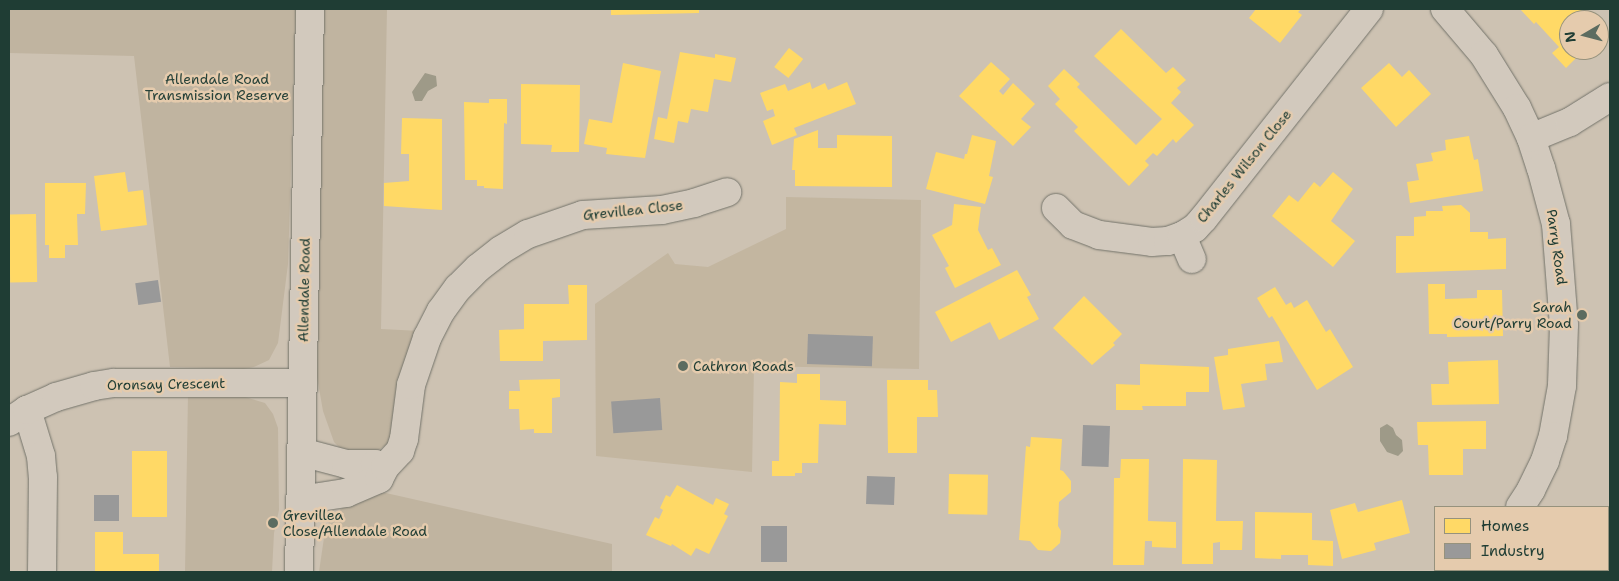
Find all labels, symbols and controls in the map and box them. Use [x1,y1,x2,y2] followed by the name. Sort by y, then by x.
[1559,10,1609,60] north arrow
[1560,30,1580,44] text: N
[145,71,289,104] park label: Allendale Road Transmission Reserve
[1193,106,1295,226] street label: Charles Wilson Close
[582,196,684,224] street label: Grevillea Close
[1543,208,1571,286] street label: Parry Road
[295,238,313,342] street label: Allendale Road
[1453,299,1572,332] place label: Sarah Court/Parry Road
[1576,309,1588,321] marker: Sarah Court/Parry Road
[693,358,794,374] place label: Cathron Roads
[677,360,689,372] marker: Cathron Roads
[107,375,225,393] street label: Oronsay Crescent
[1434,506,1609,571] legend
[283,507,427,540] place label: Grevillea Close/Allendale Road
[1481,516,1529,536] text: Homes
[267,517,279,529] marker: Grevillea Close/Allendale Road
[1481,541,1545,561] text: Industry

